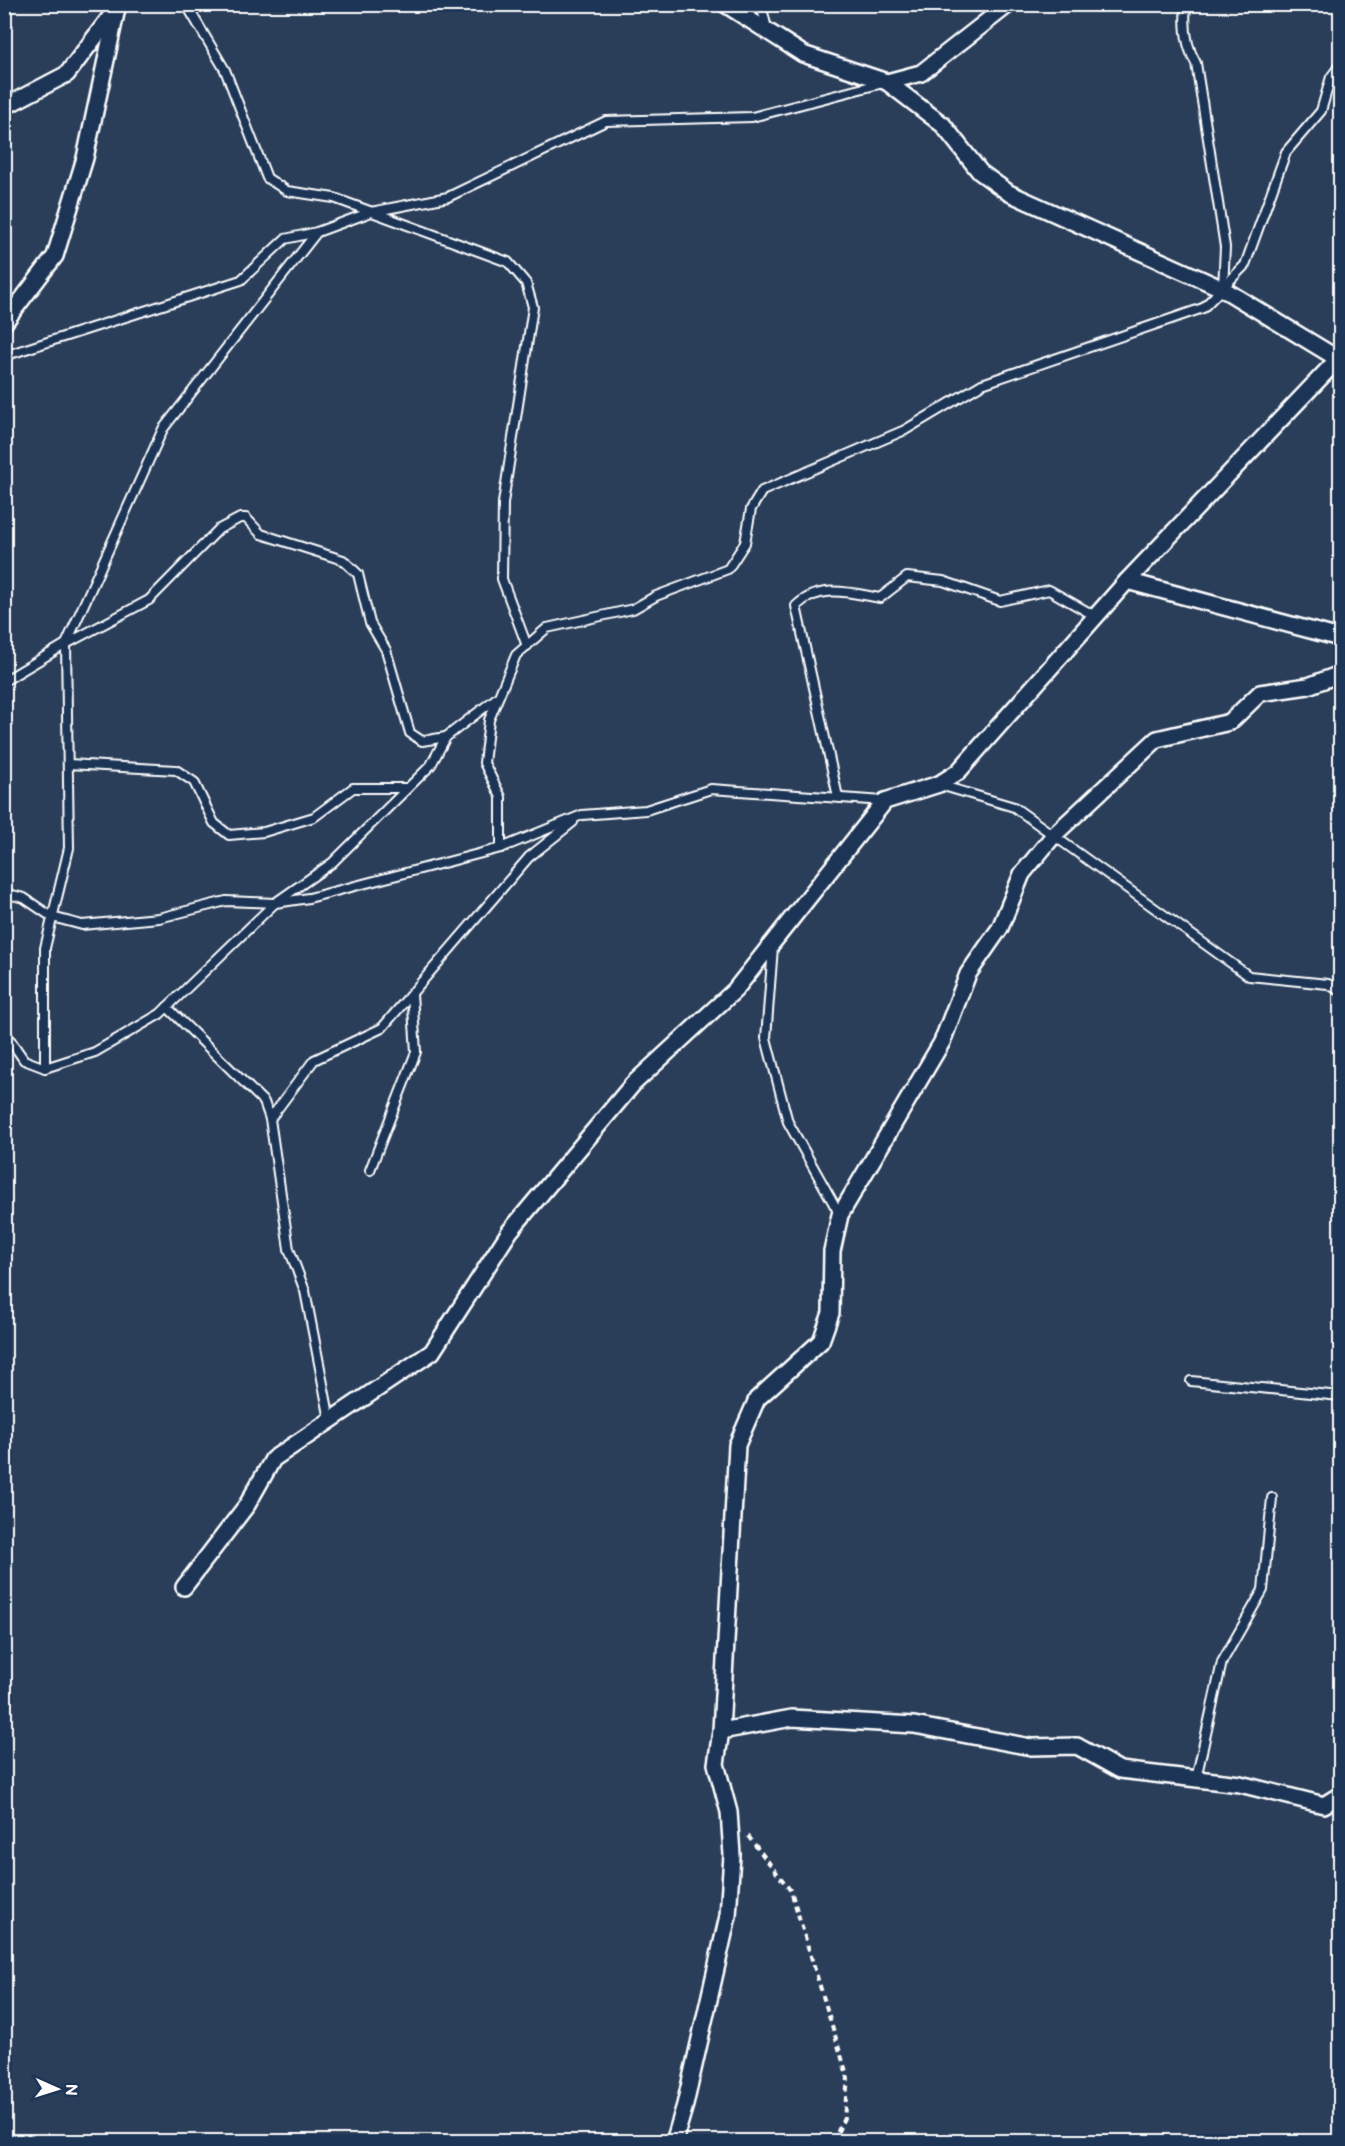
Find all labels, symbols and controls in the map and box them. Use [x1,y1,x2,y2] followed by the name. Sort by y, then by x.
[27,2059,87,2119] north arrow
[61,2083,80,2096] text: N

